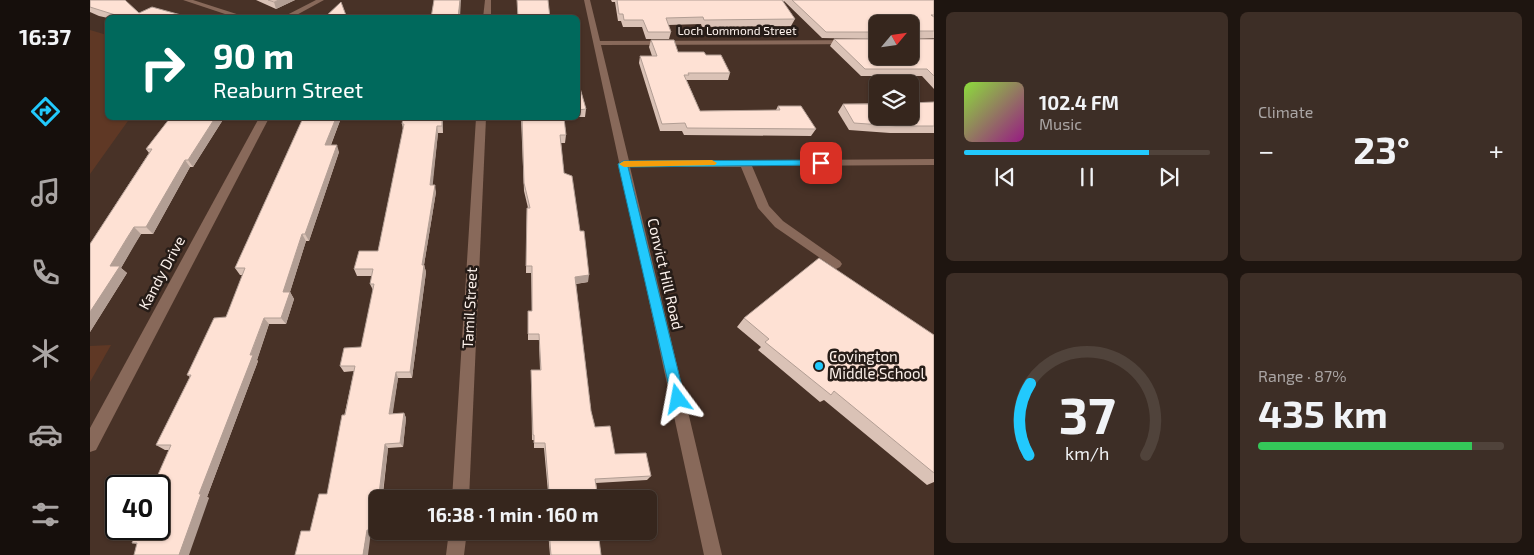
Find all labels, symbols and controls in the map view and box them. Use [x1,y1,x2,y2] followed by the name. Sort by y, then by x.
[869,15,919,65] north arrow
[869,15,919,125] map controls
[19,23,71,49] text: 16:37
[677,23,797,37] street label: Loch Lommond Street
[213,34,294,76] text: 90 m
[130,35,195,100] icon: right
[869,75,919,125] button: layers
[213,76,363,102] text: Reaburn Street
[1039,91,1119,114] text: 102.4 FM
[28,94,63,129] icon: directions
[1258,102,1313,121] text: Climate
[1039,114,1082,133] text: Music
[1353,126,1410,172] text: 23°
[1258,133,1274,167] text: −
[1489,133,1504,167] text: +
[800,142,842,184] pin
[807,149,835,177] icon: arrive
[991,163,1019,191] icon: previous
[1073,163,1101,191] icon: pause
[1155,163,1183,191] icon: next
[28,175,63,210] icon: music
[644,216,688,331] street label: Convict Hill Road
[134,233,188,313] street label: Kandy Drive
[28,255,63,290] icon: phone
[458,266,480,349] street label: Tamil Street
[28,336,63,371] icon: climate
[829,347,925,382] place label: Covington Middle School
[813,360,825,372] marker: Covington Middle School
[1258,366,1347,385] text: Range · 87%
[651,372,703,424] position arrow
[1059,382,1115,444] text: 37
[1258,390,1388,436] text: 435 km
[28,417,63,452] icon: car
[1065,442,1109,464] text: km/h
[105,475,170,540] speed limit sign: 40
[28,497,63,532] icon: filters
[428,503,598,526] text: 16:38 · 1 min · 160 m

